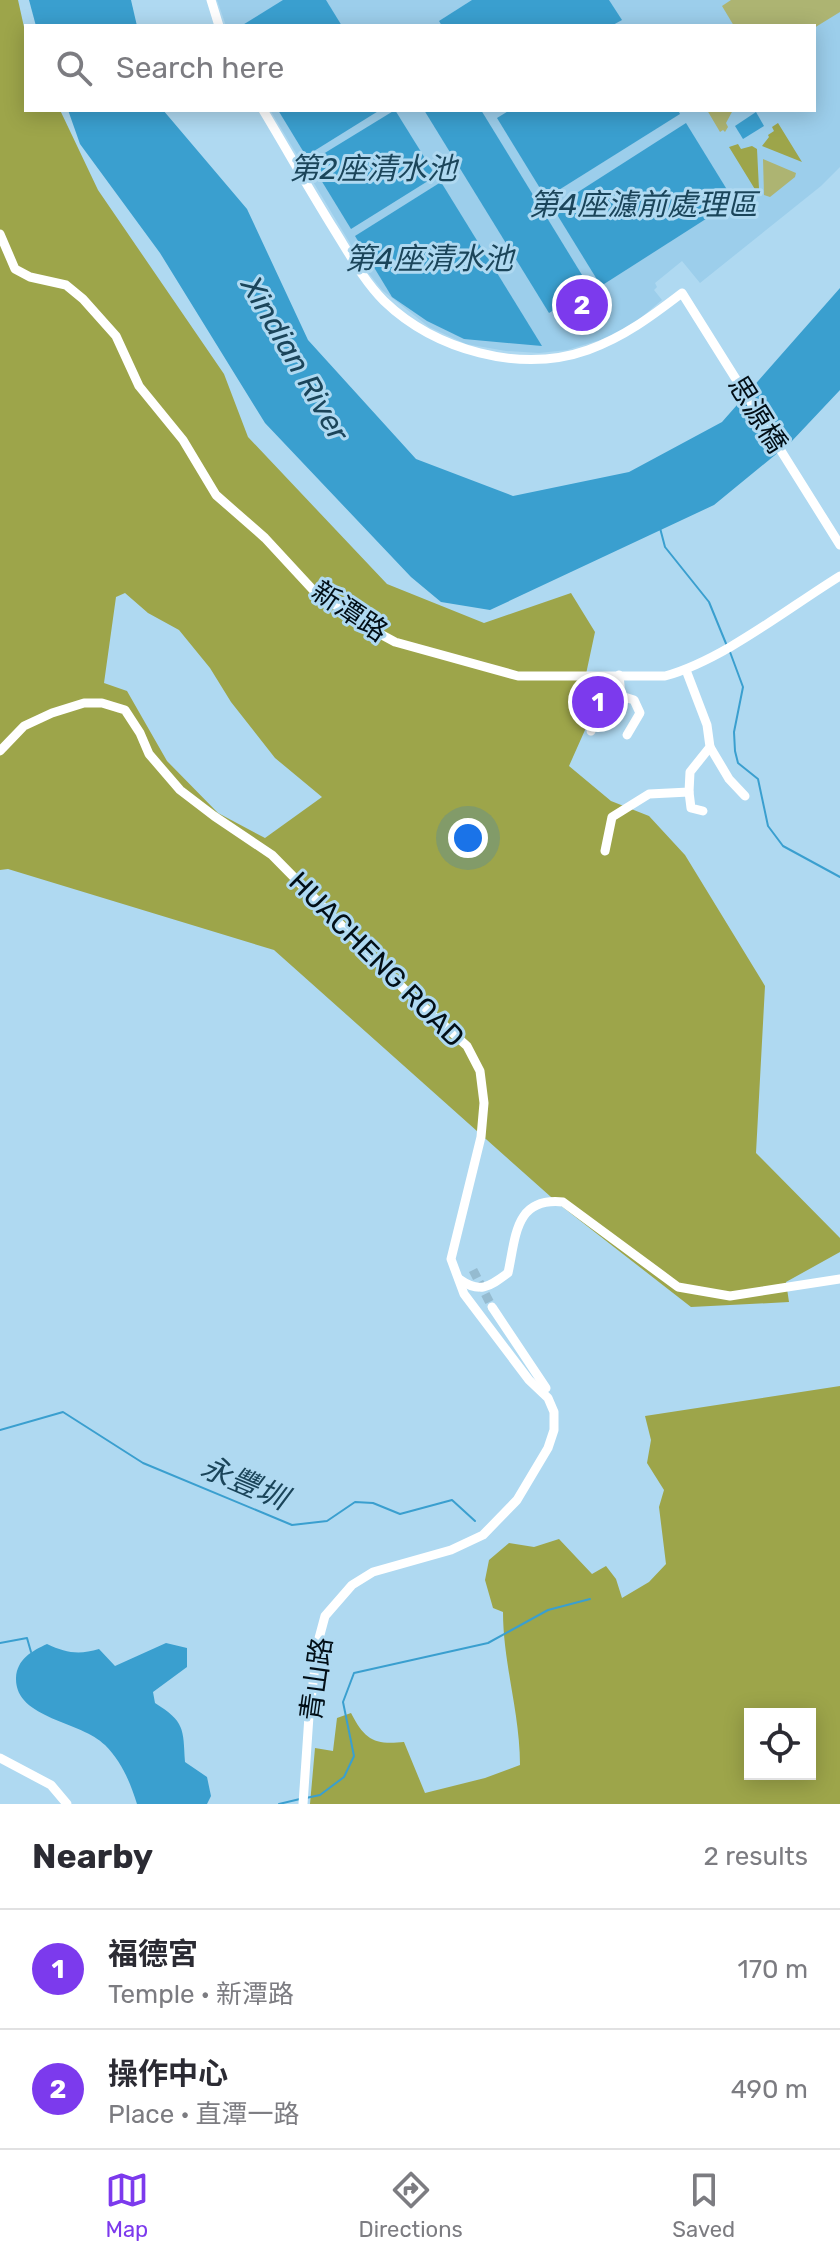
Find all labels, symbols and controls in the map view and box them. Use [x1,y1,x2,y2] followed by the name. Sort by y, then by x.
[24,24,816,112] search box
[52,46,96,90] icon: search
[116,50,284,86] text: Search here
[289,151,460,187] water label: 第2座清水池
[529,187,761,223] water label: 第4座濾前處理區
[345,241,516,277] water label: 第4座清水池
[232,269,357,449] water label: Xindian River
[556,275,608,335] pin: 2
[721,370,794,459] street label: 思源橋
[306,574,394,649] street label: 新潭路
[572,672,624,732] pin: 1
[448,818,488,858] your location
[282,865,471,1054] street label: HUACHENG ROAD
[196,1449,296,1519] water label: 永豐圳
[294,1635,339,1723] street label: 青山路
[744,1708,816,1780] map controls
[744,1708,816,1780] button: locate
[32,1836,153,1877] text: Nearby
[704,1841,808,1872] text: 2 results
[108,1936,198,1972] text: 福德宮
[52,1954,64,1985] text: 1
[738,1954,808,1985] text: 170 m
[108,1979,294,2010] text: Temple · 新潭路
[108,2056,228,2092] text: 操作中心
[50,2074,66,2105] text: 2
[731,2074,808,2105] text: 490 m
[108,2099,300,2130] text: Place · 直潭一路
[105,2168,149,2243] tab: Map
[358,2168,463,2243] tab: Directions
[672,2168,735,2243] tab: Saved

